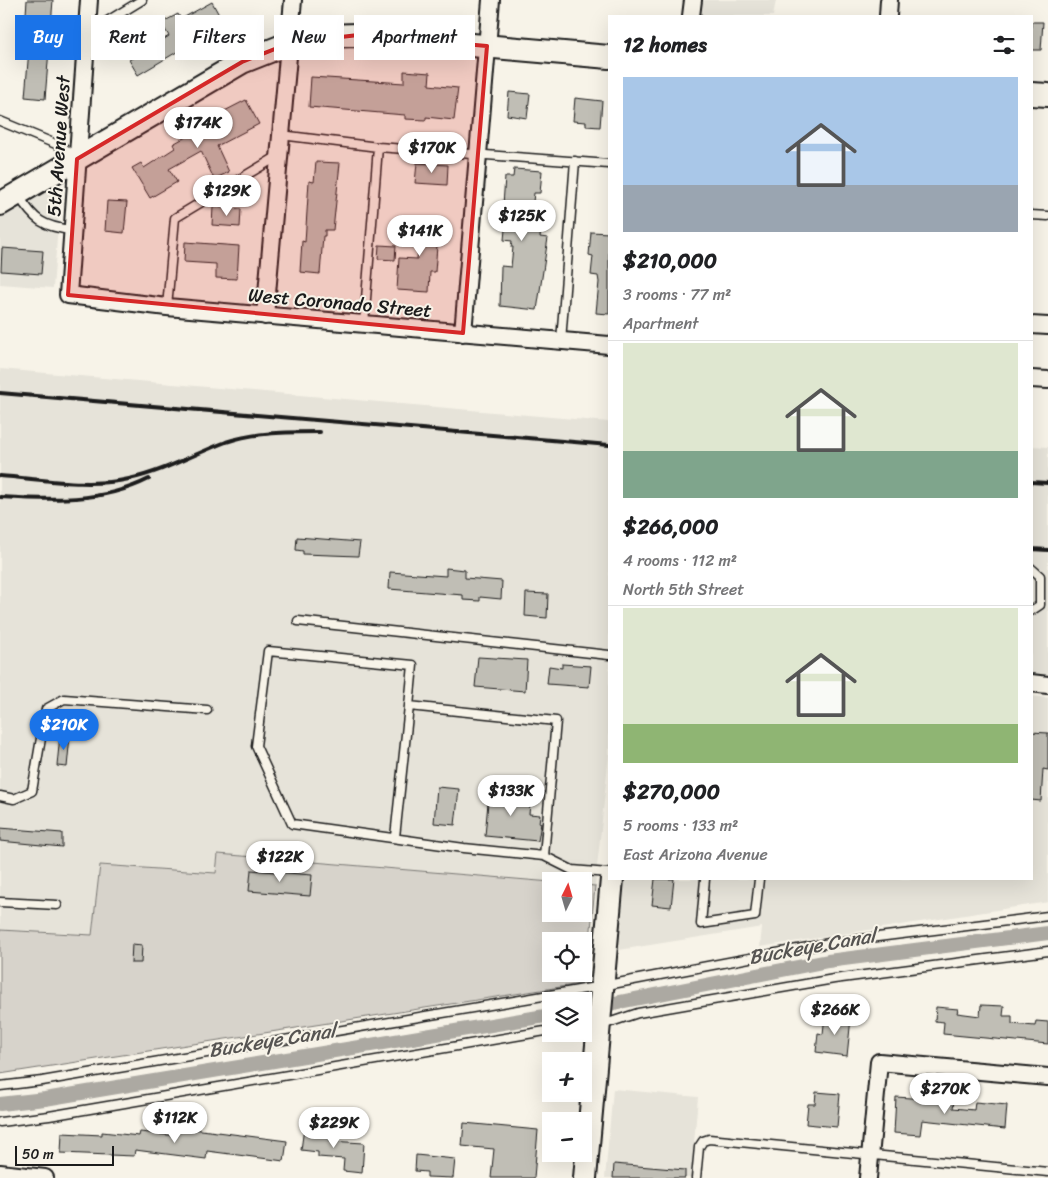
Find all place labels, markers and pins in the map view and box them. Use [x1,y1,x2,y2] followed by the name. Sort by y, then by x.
[163,106,233,149] pin: $174K
[397,132,467,174] pin: $170K
[192,174,262,217] pin: $129K
[487,200,557,242] pin: $125K
[385,214,455,257] pin: $141K
[29,708,99,751] pin: $210K
[476,774,546,817] pin: $133K
[245,840,315,883] pin: $122K
[800,994,870,1036] pin: $266K
[910,1072,980,1115] pin: $270K
[140,1102,210,1144] pin: $112K
[299,1106,369,1149] pin: $229K

